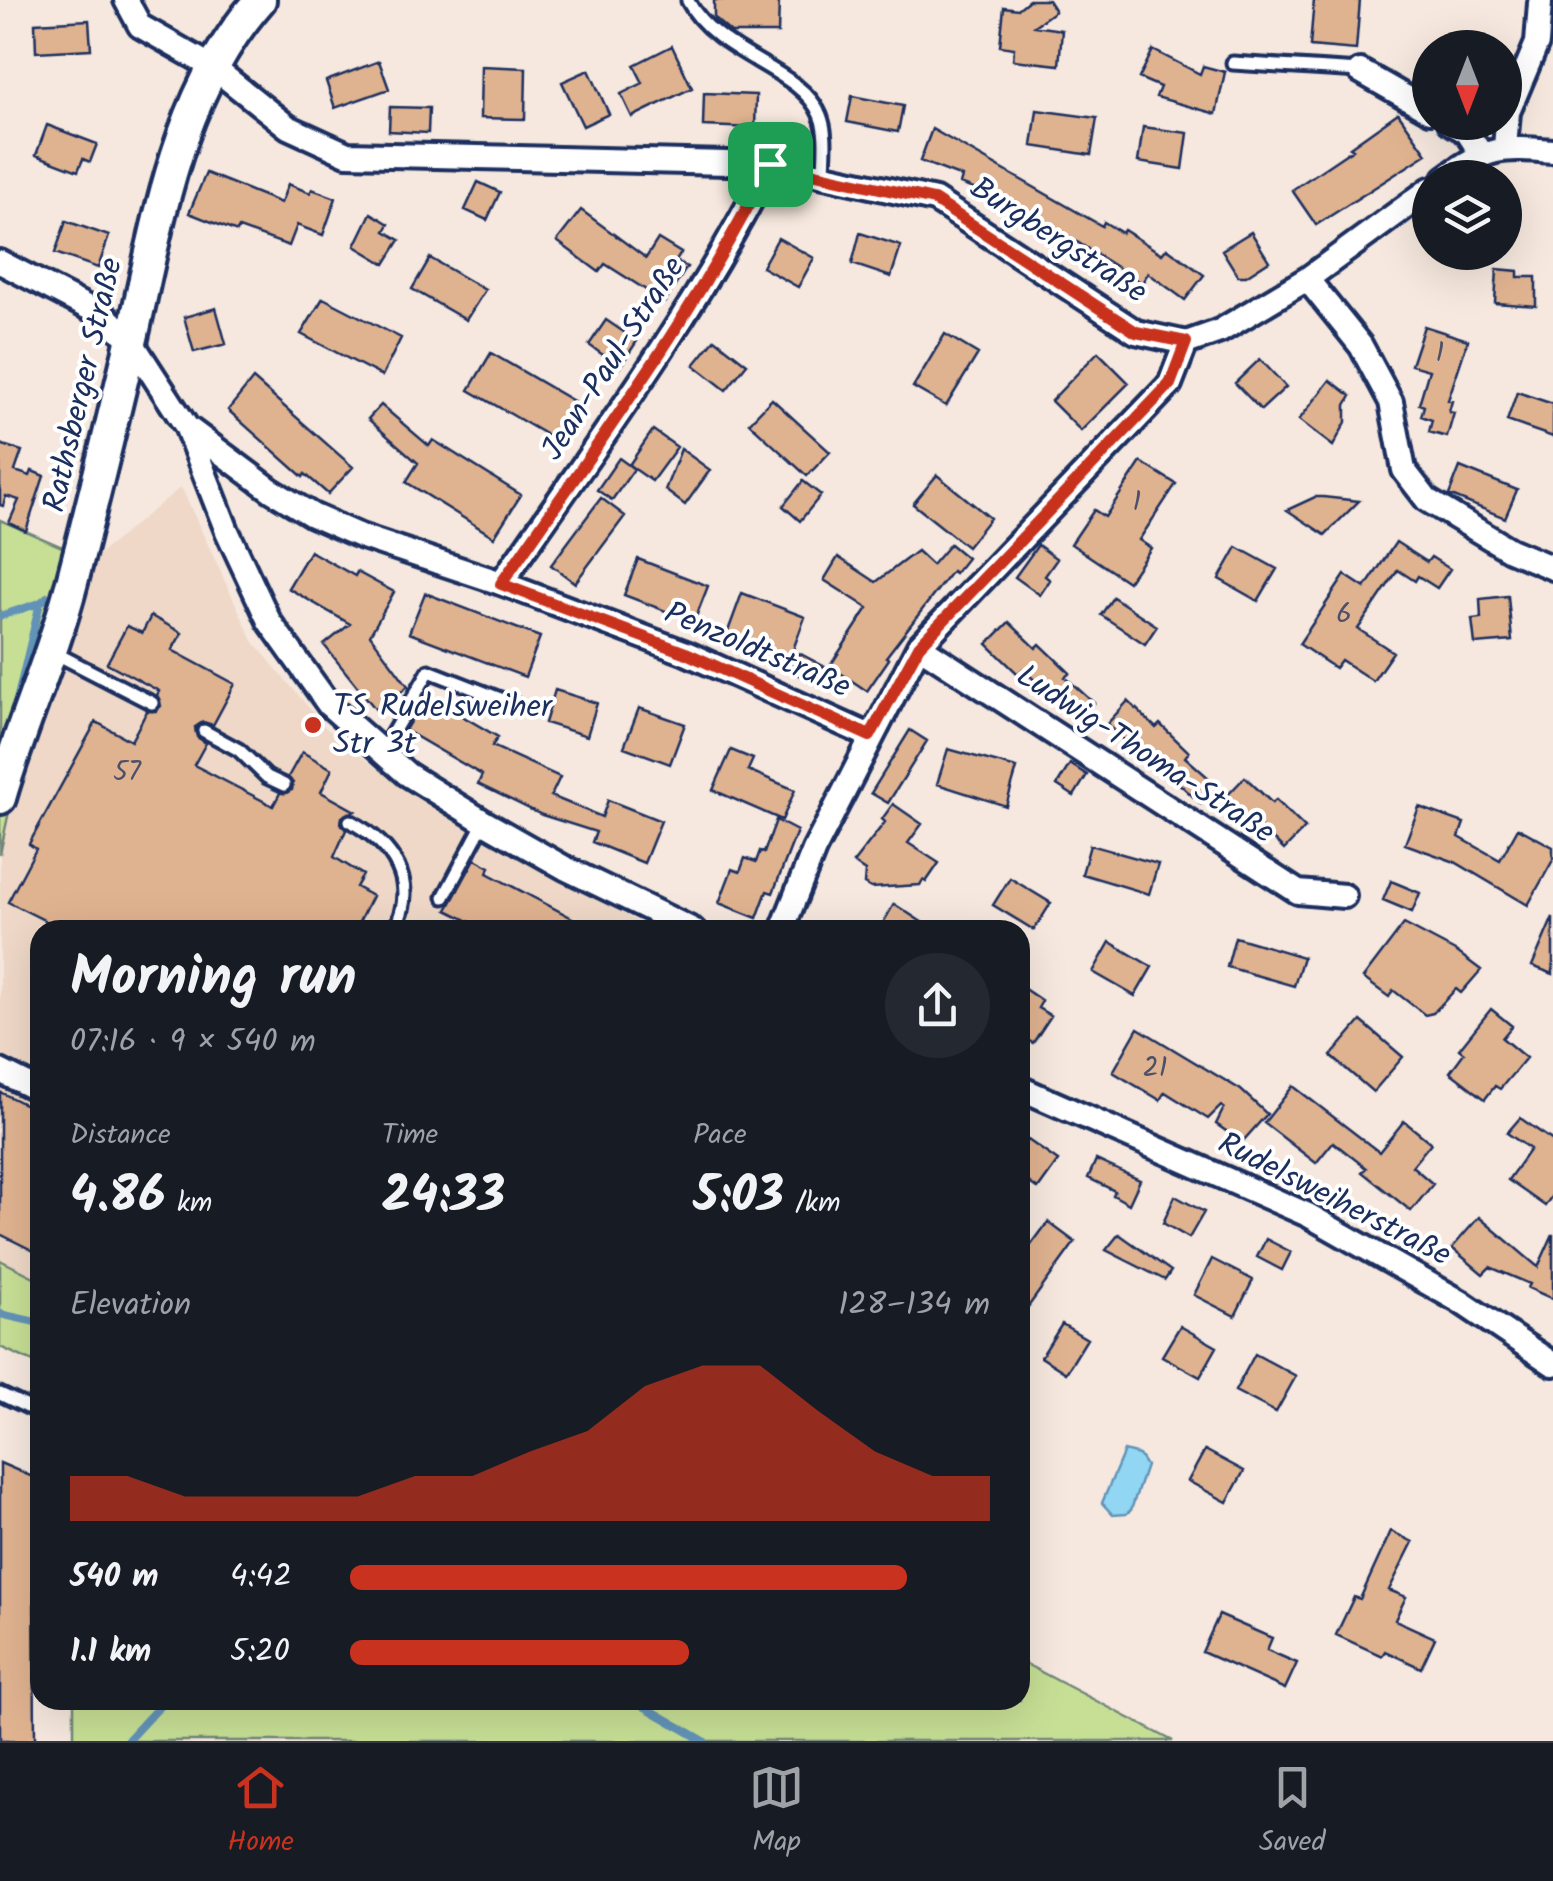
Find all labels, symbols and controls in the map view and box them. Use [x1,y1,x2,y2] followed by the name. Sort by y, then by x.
[1412,30,1522,140] north arrow
[1412,30,1522,270] map controls
[728,122,813,207] pin
[743,137,798,192] icon: arrive
[1412,160,1522,270] button: layers
[959,164,1157,318] street label: Burgbergstraße
[529,247,699,471] street label: Jean-Paul-Straße
[30,253,138,517] street label: Rathsberger Straße
[1436,331,1444,376] house number: 1
[1133,480,1141,525] house number: 1
[656,589,858,713] street label: Penzoldtstraße
[1336,592,1352,637] house number: 6
[1005,652,1285,858] street label: Ludwig-Thoma-Straße
[333,682,554,770] place label: TS Rudelsweiher Str 3t
[302,714,324,736] marker: TS Rudelsweiher Str 3t
[113,750,142,795] house number: 57
[70,936,357,1023] text: Morning run
[885,953,990,1058] button: share
[70,1017,316,1068] text: 07:16 · 9 × 540 m
[1142,1046,1168,1091] house number: 21
[70,1113,171,1158] text: Distance
[382,1113,438,1158] text: Time
[693,1113,747,1158] text: Pace
[1208,1119,1460,1281] street label: Rudelsweiherstraße
[70,1158,166,1238] text: 4.86
[382,1158,505,1238] text: 24:33
[693,1158,784,1238] text: 5:03
[166,1181,212,1226] text: km
[784,1181,841,1226] text: /km
[70,1280,191,1331] text: Elevation
[838,1280,990,1331] text: 128–134 m
[70,1552,159,1603] text: 540 m
[230,1552,292,1603] text: 4:42
[70,1627,151,1678] text: 1.1 km
[230,1627,290,1678] text: 5:20
[228,1760,294,1865] tab: Home
[749,1760,804,1865] tab: Map
[1259,1760,1325,1865] tab: Saved

